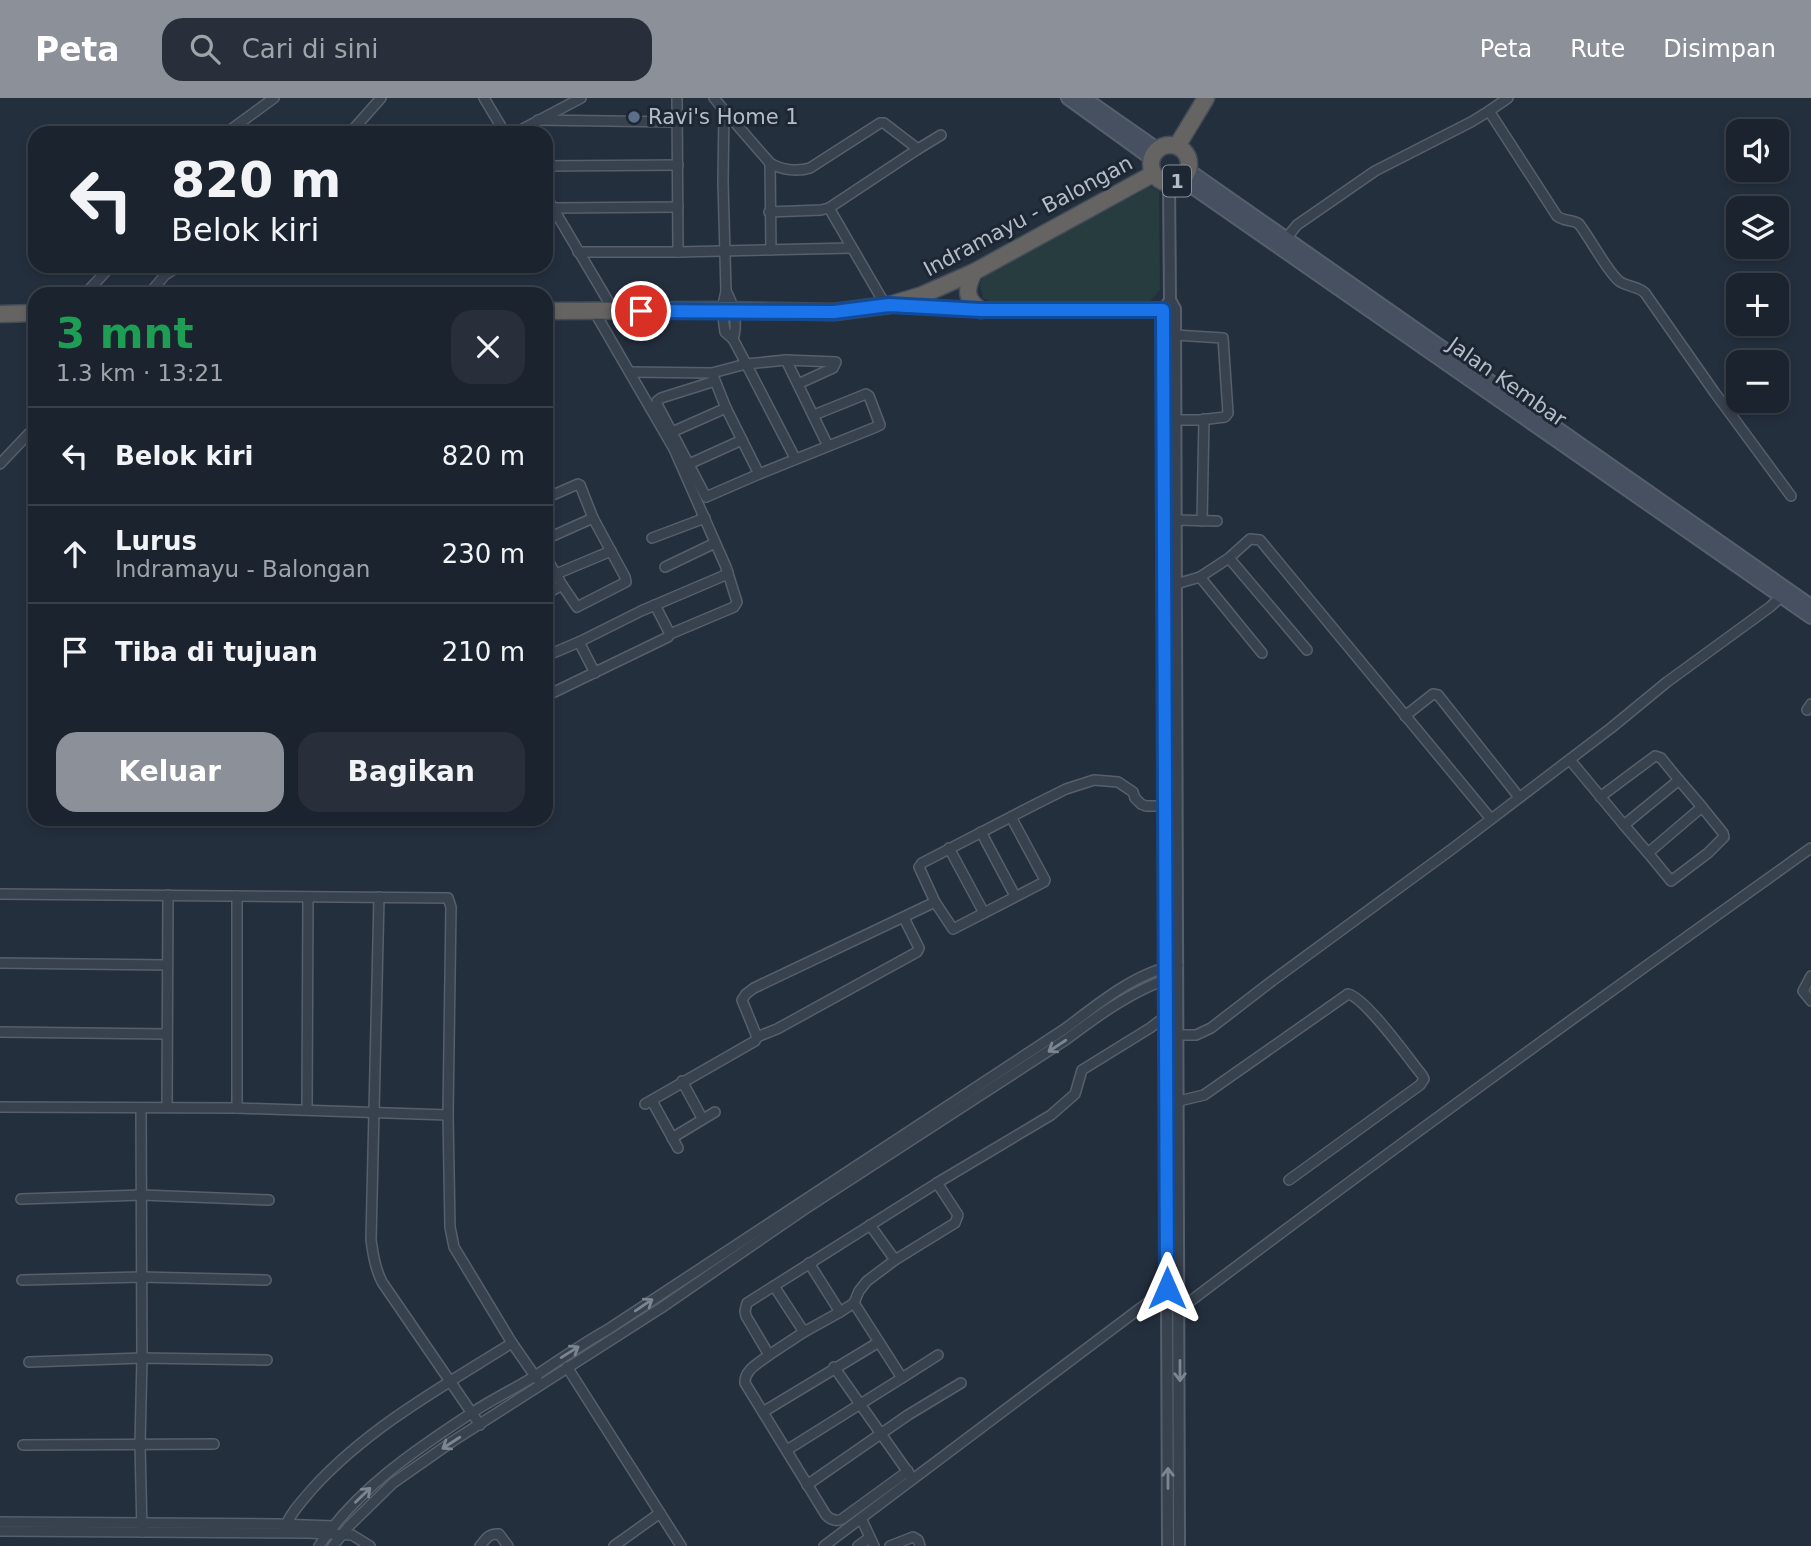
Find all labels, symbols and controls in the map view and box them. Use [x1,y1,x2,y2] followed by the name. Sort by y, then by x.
[162,18,652,81] search box
[35,30,120,69] text: Peta
[186,30,224,68] icon: search
[242,34,378,64] text: Cari di sini
[1480,35,1532,63] text: Peta
[1570,35,1625,63] text: Rute
[1663,35,1776,63] text: Disimpan
[648,105,799,129] place label: Ravi's Home 1
[626,109,642,125] marker: Ravi's Home 1
[1726,119,1789,413] map controls
[1726,119,1789,182] button: sound
[919,151,1137,281] street label: Indramayu - Balongan
[171,152,341,209] text: 820 m
[56,154,147,245] icon: left
[1163,166,1191,197] road number: 1
[1726,196,1789,259] button: layers
[171,211,319,249] text: Belok kiri
[1726,273,1789,336] button: +
[611,281,671,341] pin
[622,292,660,330] icon: arrive
[56,309,194,358] text: 3 mnt
[451,310,525,384] button: close
[1442,331,1571,432] street label: Jalan Kembar
[1726,350,1789,413] button: −
[56,360,224,386] text: 1.3 km · 13:21
[56,437,94,475] icon: left
[115,441,254,471] text: Belok kiri
[442,441,525,471] text: 820 m
[115,526,197,556] text: Lurus
[56,535,94,573] icon: ahead
[442,539,525,569] text: 230 m
[115,556,370,582] text: Indramayu - Balongan
[56,633,94,671] icon: arrive
[115,637,318,667] text: Tiba di tujuan
[442,637,525,667] text: 210 m
[56,732,284,812] button: Keluar
[298,732,525,812] button: Bagikan
[1047,1039,1067,1053] one-way arrow
[1130,1251,1204,1325] position arrow
[634,1297,653,1312] one-way arrow
[560,1344,580,1358] one-way arrow
[1173,1359,1187,1382] one-way arrow
[442,1436,462,1450] one-way arrow
[1161,1467,1175,1490] one-way arrow
[355,1486,372,1503] one-way arrow

